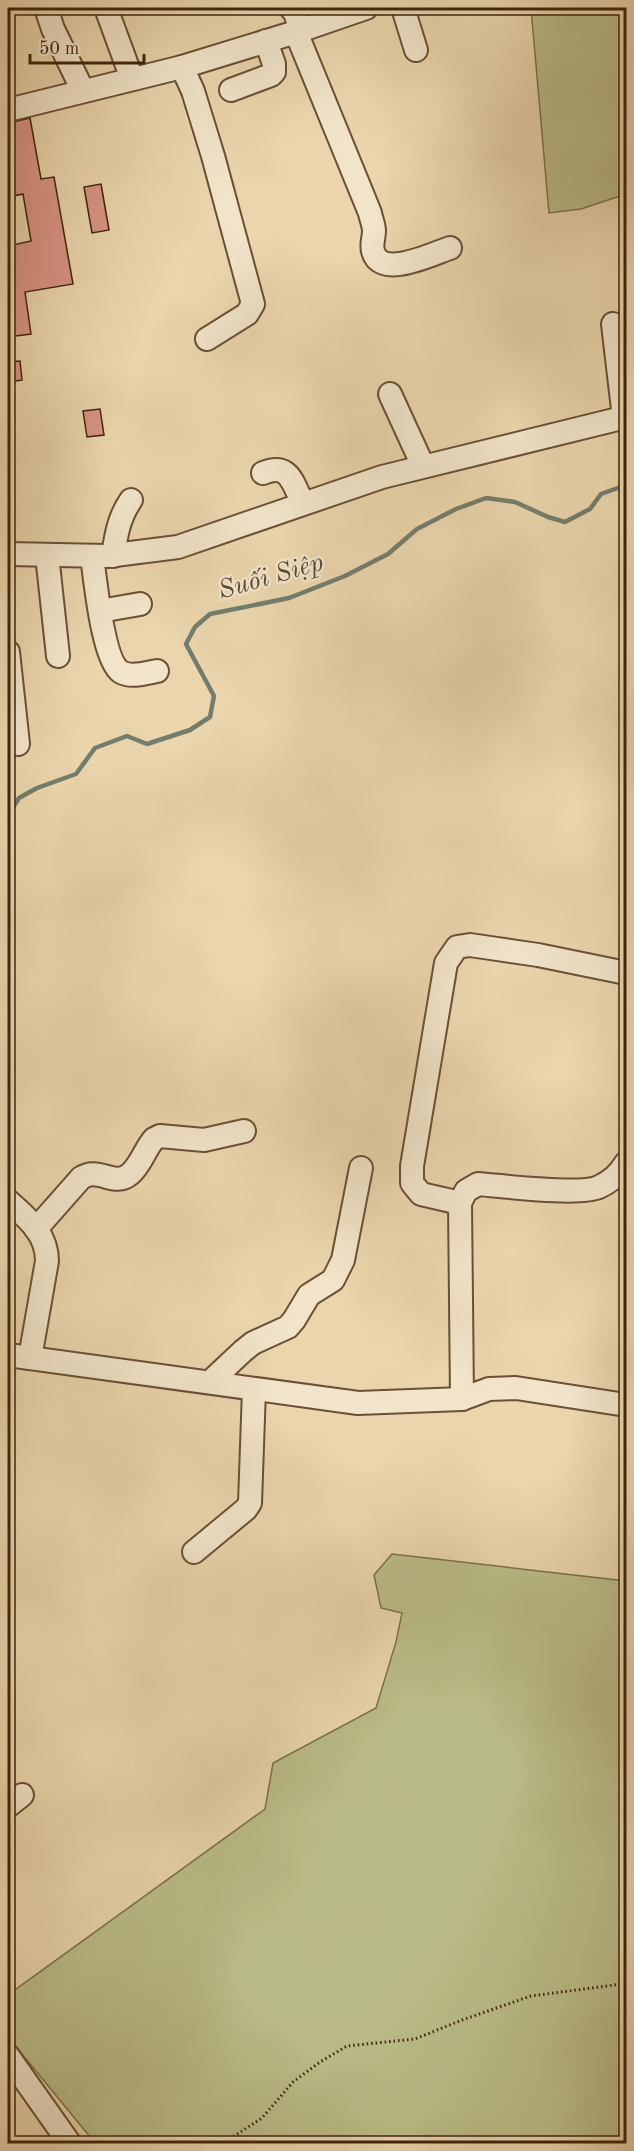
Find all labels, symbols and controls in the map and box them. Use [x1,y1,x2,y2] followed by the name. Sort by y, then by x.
[30,27,144,65] scale bar
[39,40,79,58] text: 50 m
[215,550,327,604] water label: Suối Siệp

